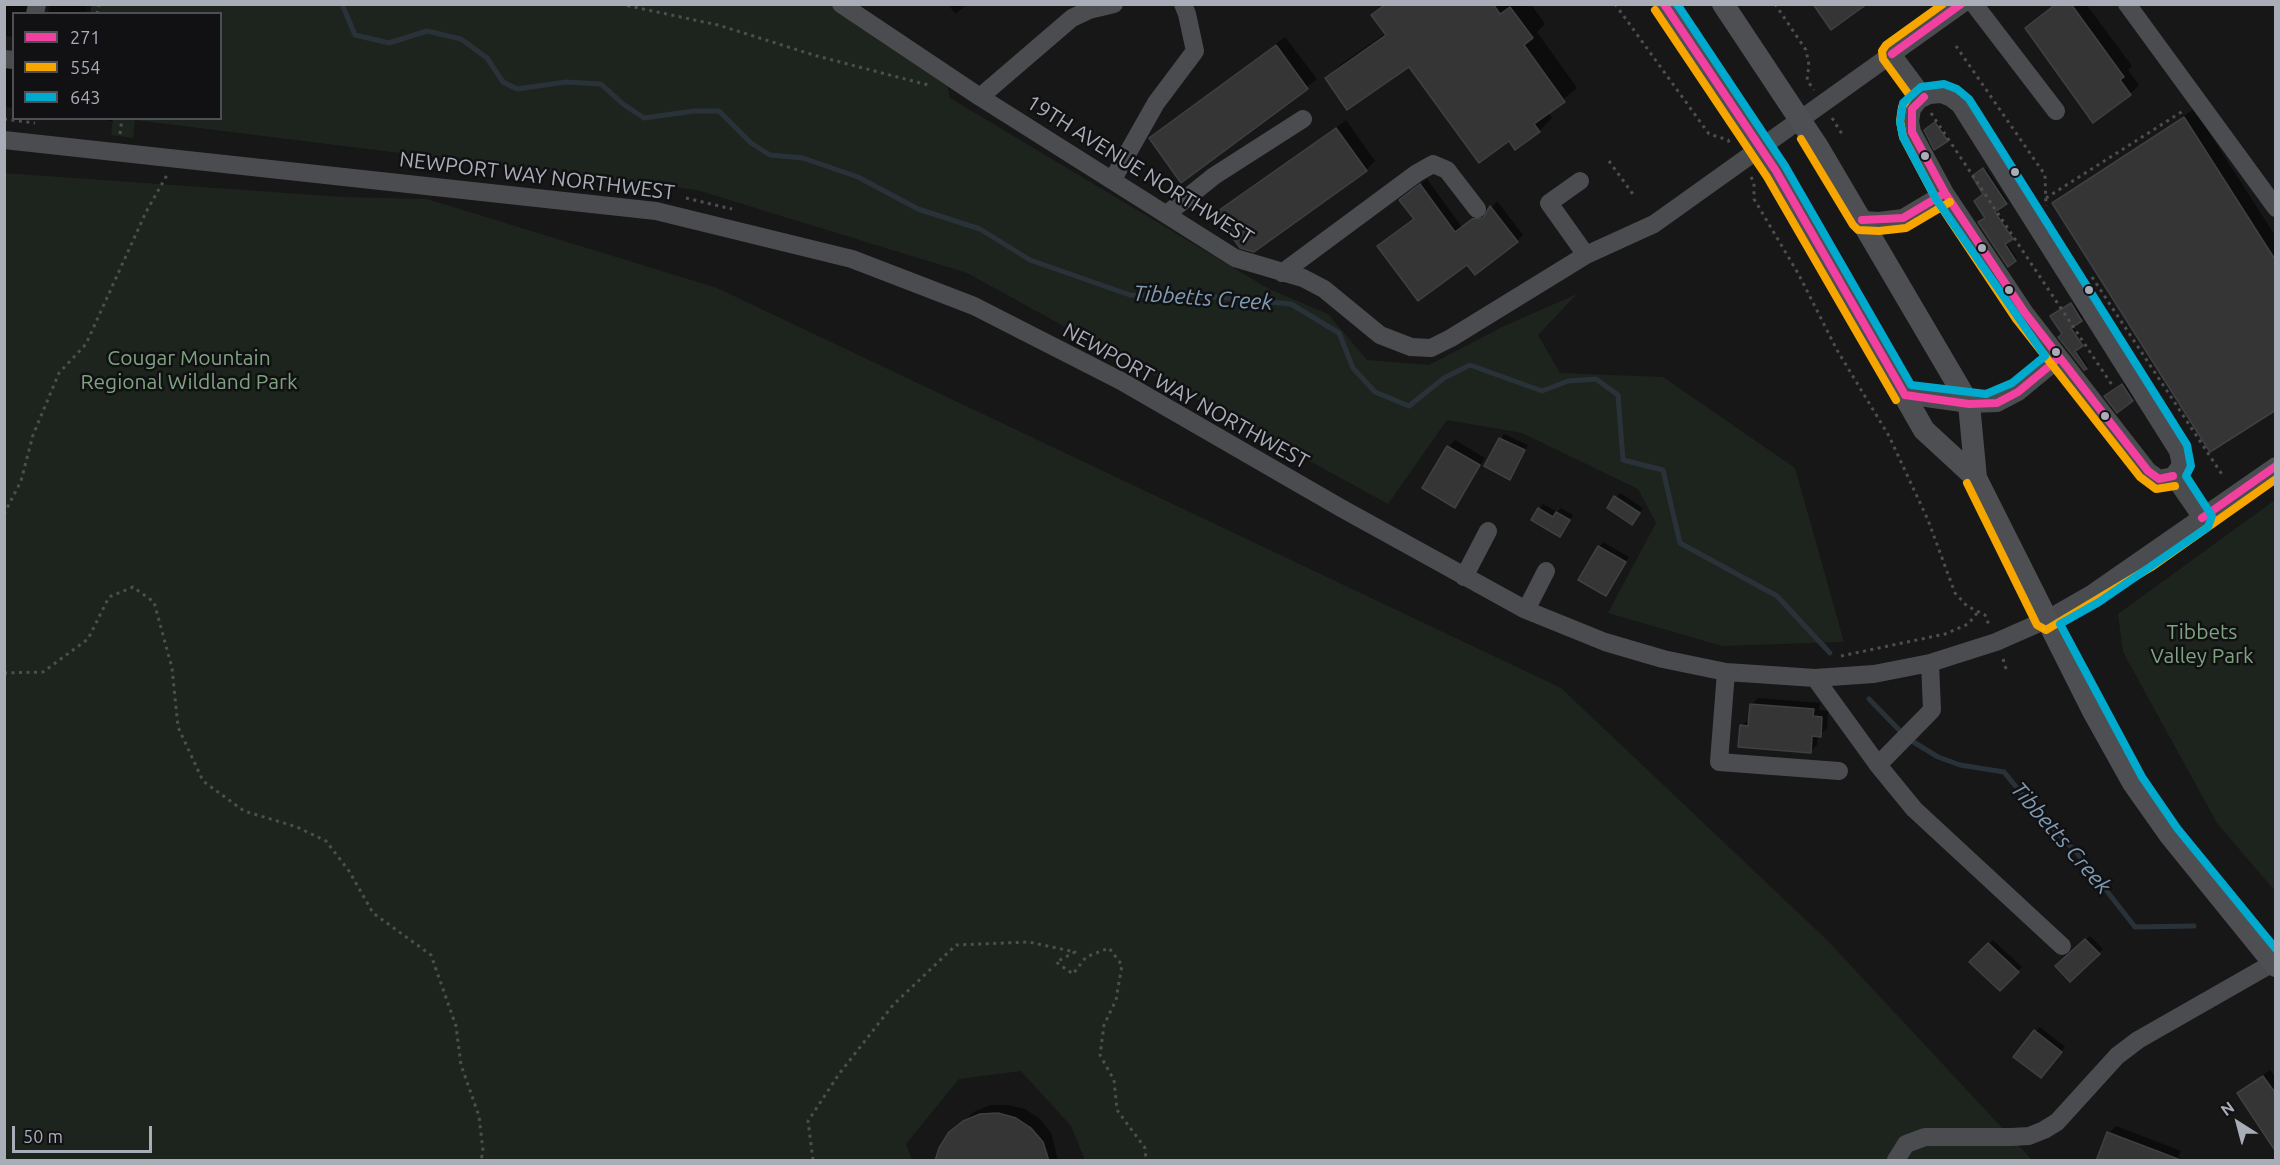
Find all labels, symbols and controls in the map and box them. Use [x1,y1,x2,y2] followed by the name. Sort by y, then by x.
[12,12,222,120] legend
[70,27,100,47] text: 271
[70,57,100,77] text: 554
[70,87,100,107] text: 643
[1022,90,1258,250] street label: 19TH AVENUE NORTHWEST
[398,147,676,205] street label: NEWPORT WAY NORTHWEST
[1919,150,1931,162] unlabelled marker
[2009,166,2021,178] unlabelled marker
[1976,242,1988,254] unlabelled marker
[1132,280,1274,316] water label: Tibbetts Creek
[2003,284,2015,296] unlabelled marker
[2083,284,2095,296] unlabelled marker
[1059,318,1313,474] street label: NEWPORT WAY NORTHWEST
[80,345,298,395] park label: Cougar Mountain Regional Wildland Park
[2050,346,2062,358] unlabelled marker
[2099,410,2111,422] unlabelled marker
[2150,619,2254,669] park label: Tibbets Valley Park
[2005,777,2117,899] water label: Tibbetts Creek
[2208,1093,2268,1153] north arrow
[2217,1098,2238,1119] text: N
[15,1114,154,1152] scale bar
[23,1126,63,1146] text: 50 m

